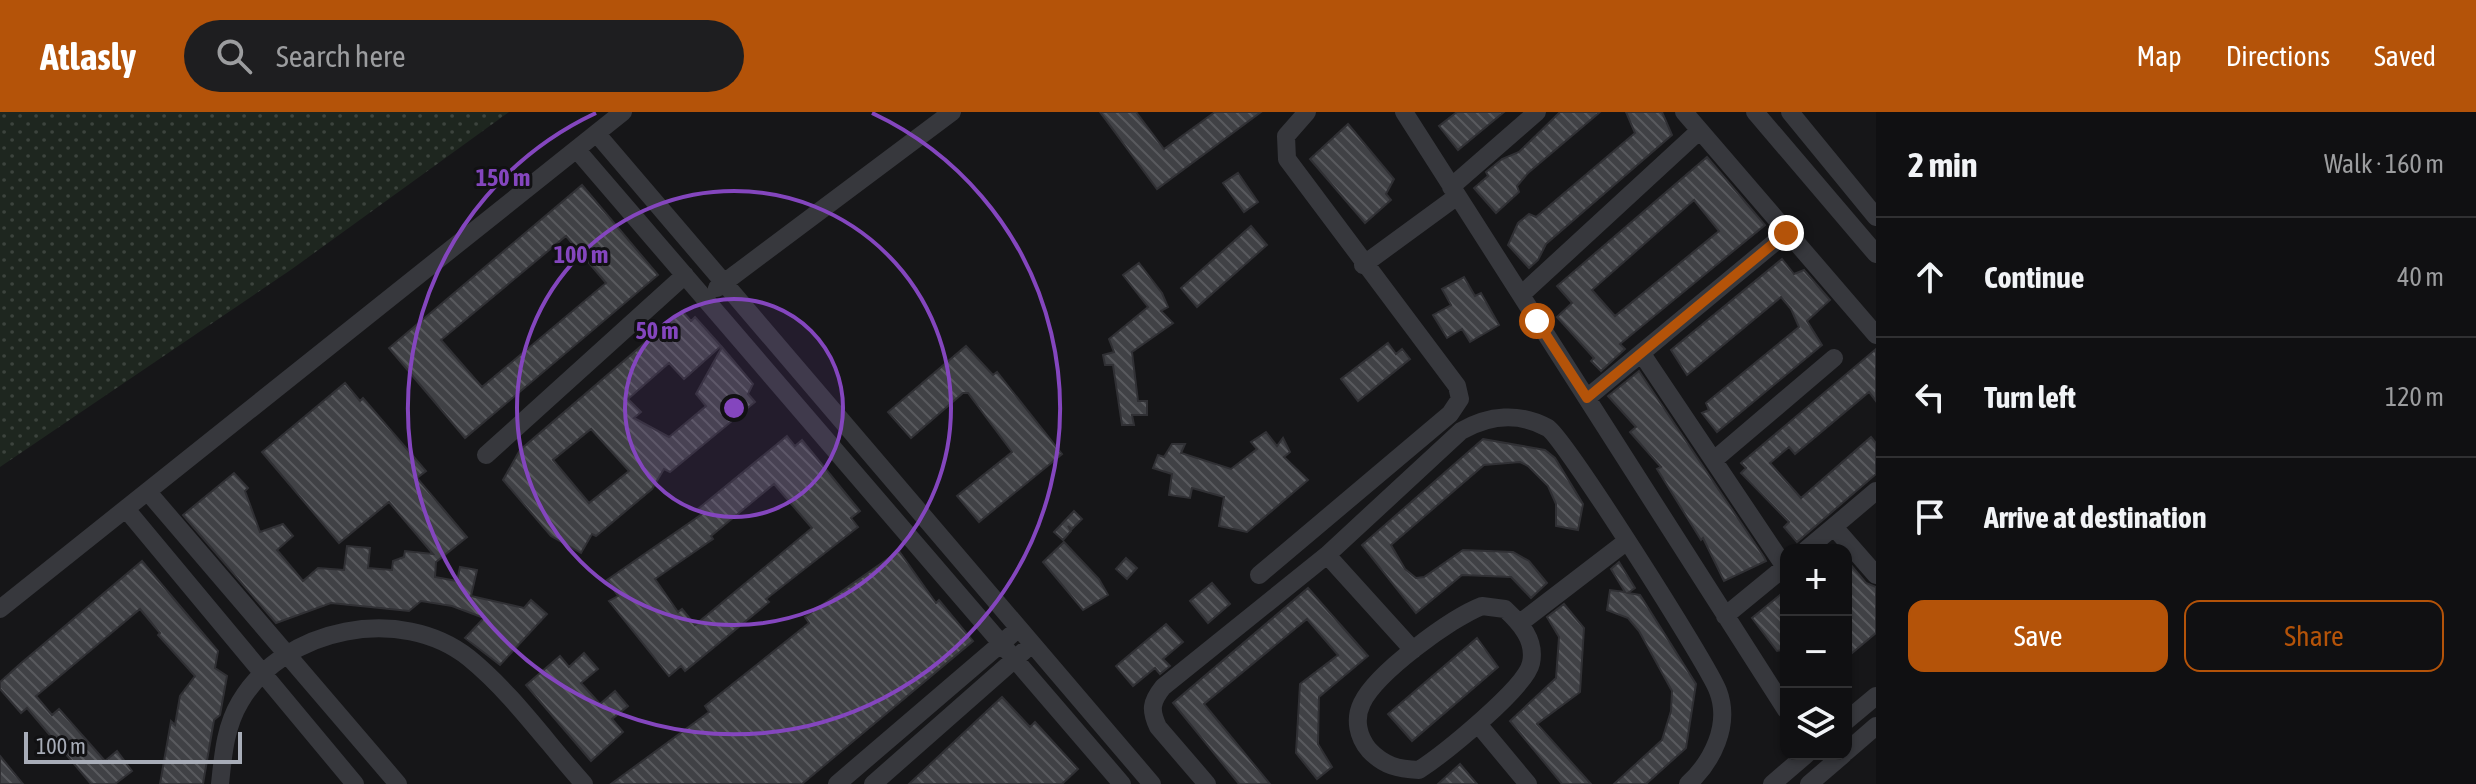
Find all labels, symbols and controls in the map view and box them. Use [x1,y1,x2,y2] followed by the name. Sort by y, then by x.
[184,20,744,92] search box
[212,34,256,78] icon: search
[40,35,136,78] text: Atlasly
[276,39,406,73] text: Search here
[2137,40,2182,72] text: Map
[2226,40,2330,72] text: Directions
[2374,40,2436,72] text: Saved
[1908,145,1977,184] text: 2 min
[2324,149,2444,179] text: Walk · 160 m
[476,164,530,191] text: 150 m
[1768,215,1804,251] route end
[554,241,608,268] text: 100 m
[1908,255,1952,299] icon: ahead
[1984,260,2084,294] text: Continue
[2397,262,2444,292] text: 40 m
[1519,303,1555,339] route start
[635,317,679,344] text: 50 m
[1908,375,1952,419] icon: left
[1984,380,2076,414] text: Turn left
[2385,382,2444,412] text: 120 m
[720,394,748,422] centre of rings
[1908,495,1952,539] icon: arrive
[1984,500,2206,534] text: Arrive at destination
[1780,544,1852,760] map controls
[1780,544,1852,616] button: +
[1908,600,2168,672] button: Save
[2184,600,2444,672] button: Share
[1780,616,1852,688] button: −
[1780,688,1852,760] button: layers
[24,728,242,764] scale bar
[36,733,86,759] text: 100 m

